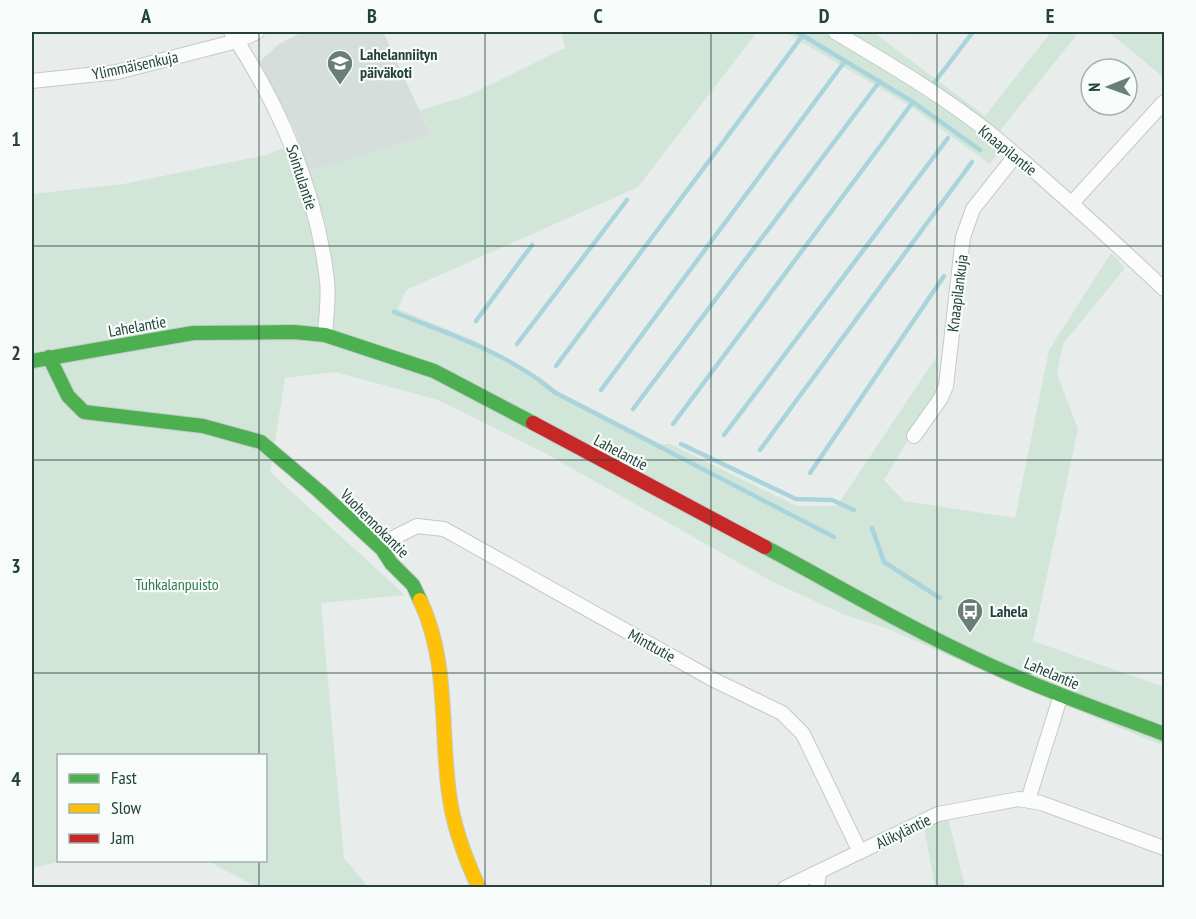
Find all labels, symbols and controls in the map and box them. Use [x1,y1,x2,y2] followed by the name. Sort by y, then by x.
[140,3,152,29] text: A
[367,3,377,29] text: B
[593,3,603,29] text: C
[819,3,830,29] text: D
[1046,3,1054,29] text: E
[360,44,437,82] place label: Lahelanniityn päiväkoti
[90,46,180,84] street label: Ylimmäisenkuja
[325,48,355,86] school or university icon: Lahelanniityn päiväkoti
[1079,57,1139,117] north arrow
[1084,83,1104,92] text: N
[975,120,1041,180] street label: Knaapilantie
[11,126,21,152] text: 1
[282,142,322,212] street label: Sointulantie
[942,253,972,333] street label: Knaapilankuja
[107,311,167,341] street label: Lahelantie
[11,340,21,366] text: 2
[591,430,651,474] street label: Lahelantie
[336,484,414,562] street label: Vuohennokantie
[11,553,21,579] text: 3
[135,574,219,594] park label: Tuhkalanpuisto
[955,596,985,634] bus stop icon: Lahela
[990,601,1028,621] place label: Lahela
[625,624,679,666] street label: Minttutie
[1021,652,1083,694] street label: Lahelantie
[57,754,267,862] legend
[11,766,21,792] text: 4
[111,766,137,789] text: Fast
[111,796,142,819] text: Slow
[872,809,934,853] street label: Alikyläntie
[110,826,134,849] text: Jam

